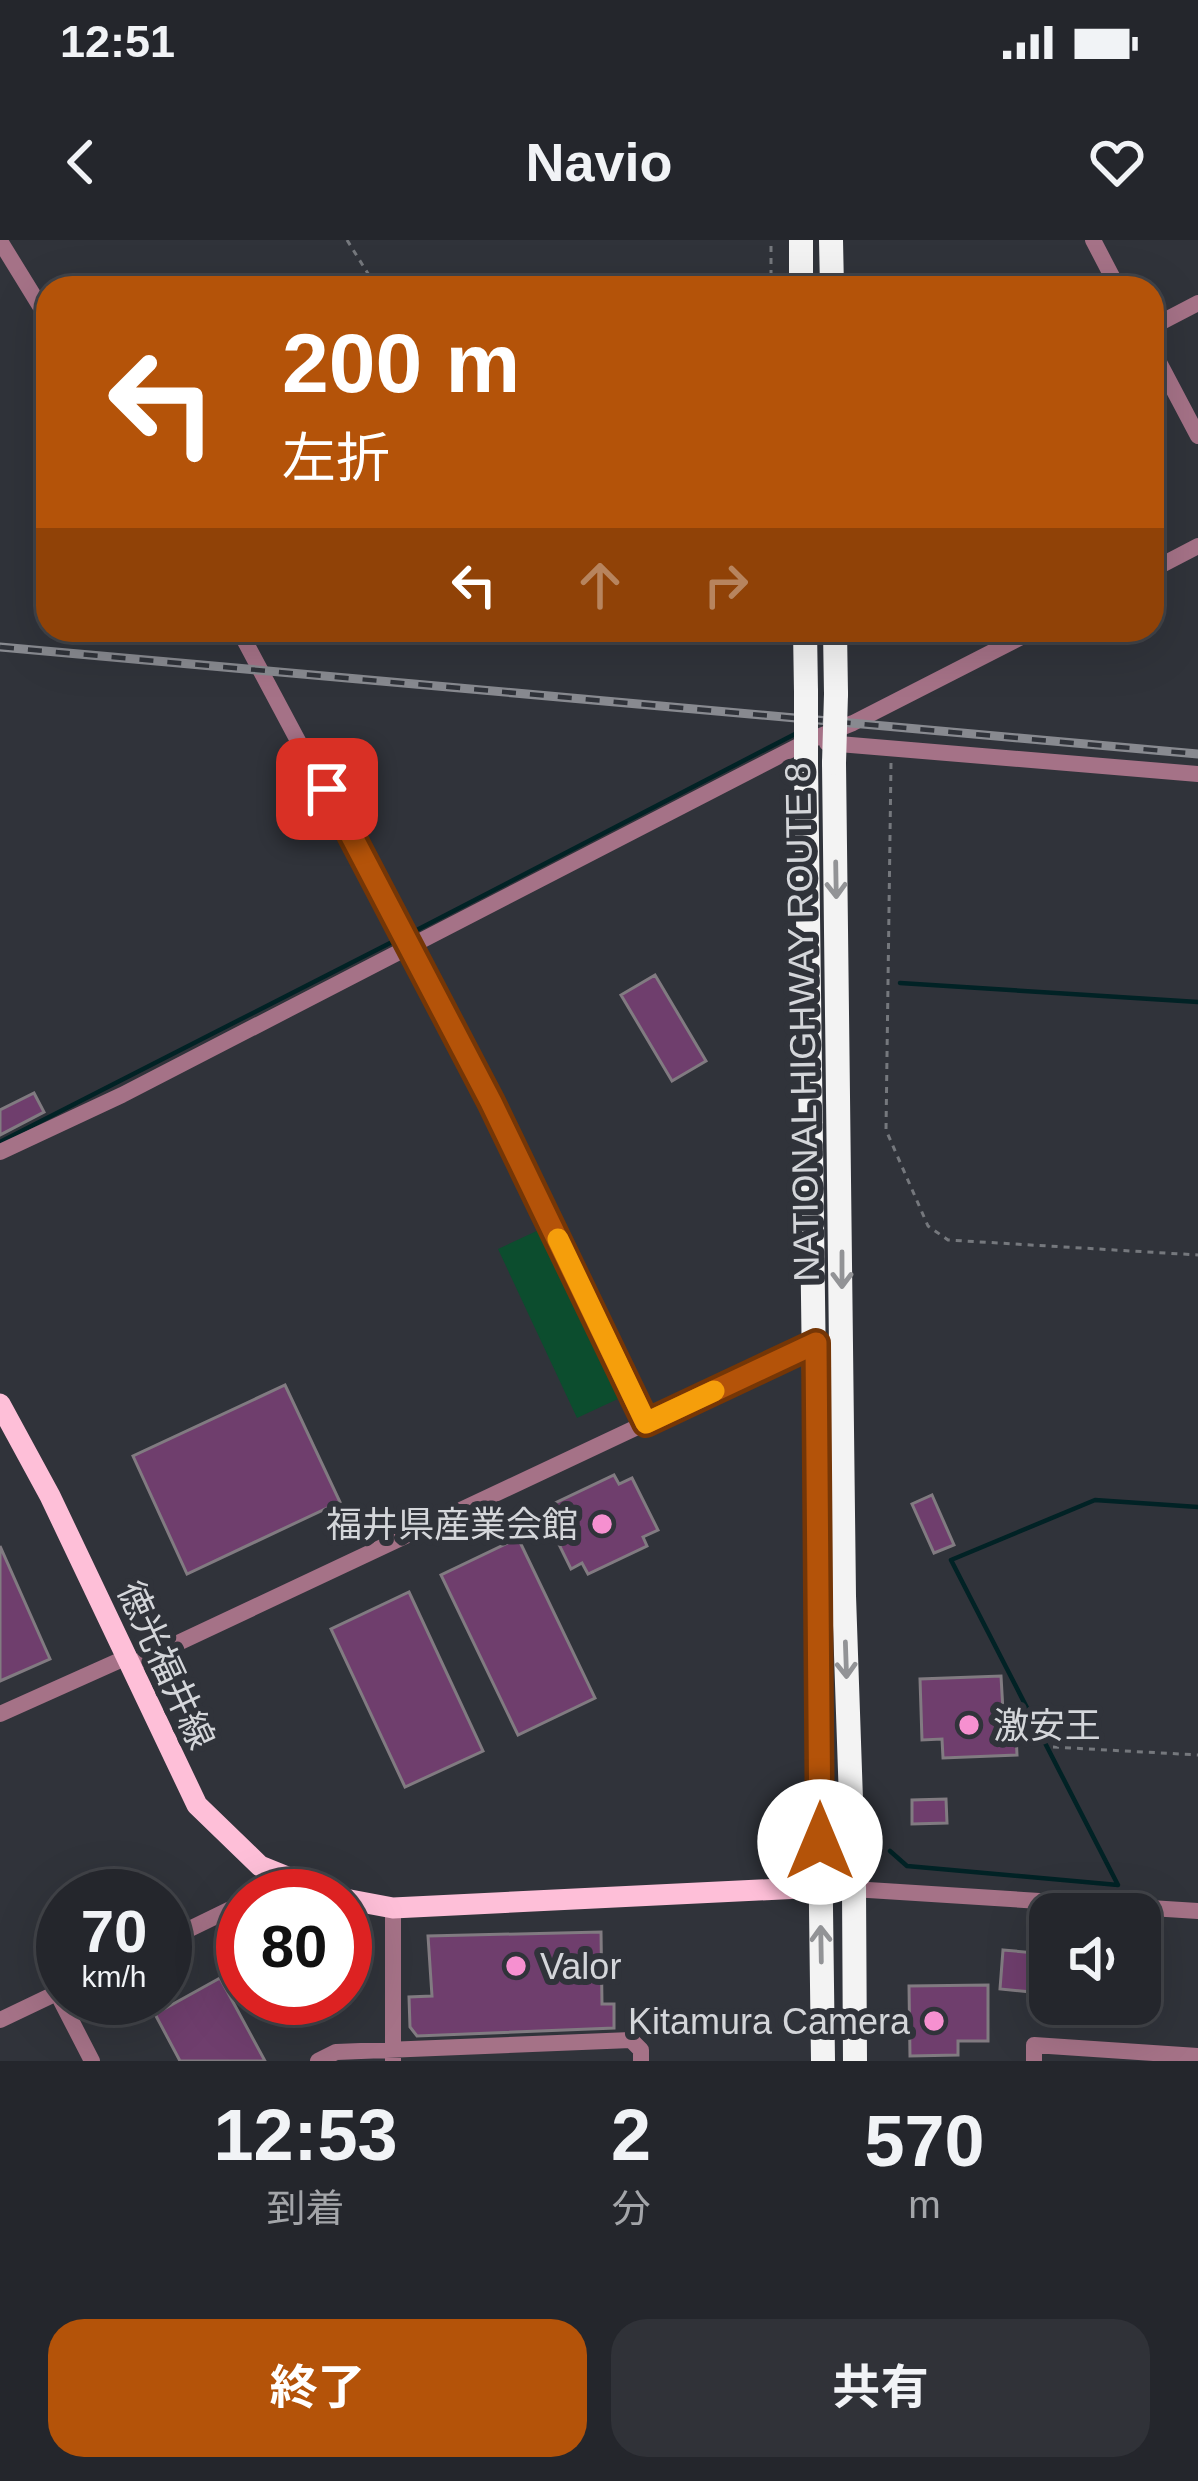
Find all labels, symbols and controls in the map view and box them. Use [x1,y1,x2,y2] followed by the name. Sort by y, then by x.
[60,16,175,67] text: 12:51
[48,129,114,195] icon: back
[1084,129,1150,195] icon: heart
[525,132,673,192] text: Navio
[282,316,520,410] text: 200 m
[84,324,240,480] icon: left
[282,428,390,488] text: 左折
[441,552,507,618] icon: left
[567,552,633,618] icon: ahead
[693,552,759,618] icon: right
[276,738,378,840] pin
[294,756,360,822] icon: arrive
[777,762,827,1282] street label: NATIONAL HIGHWAY ROUTE 8
[824,860,847,899] one-way arrow
[831,1250,853,1289] one-way arrow
[326,1504,578,1545] place label: 福井県産業会館
[589,1511,615,1537] marker: 福井県産業会館
[109,1575,223,1755] street label: 徳光福井線
[835,1640,858,1679] one-way arrow
[993,1705,1101,1746] place label: 激安王
[956,1712,982,1738] marker: 激安王
[757,1779,883,1905] position arrow
[216,1869,372,2025] speed limit sign: 80
[1029,1893,1161,2025] map controls
[1029,1893,1161,2025] button: sound
[81,1898,147,1965] text: 70
[810,1925,833,1964] one-way arrow
[540,1946,621,1987] place label: Valor
[503,1953,529,1979] marker: Valor
[81,1960,147,1993] text: km/h
[628,2001,911,2042] place label: Kitamura Camera
[921,2008,947,2034] marker: Kitamura Camera
[213,2095,398,2175] text: 12:53
[611,2095,651,2175] text: 2
[864,2101,985,2181] text: 570
[908,2183,941,2226] text: m
[266,2187,344,2230] text: 到着
[611,2187,651,2230] text: 分
[48,2319,587,2457] button: 終了
[611,2319,1150,2457] button: 共有

